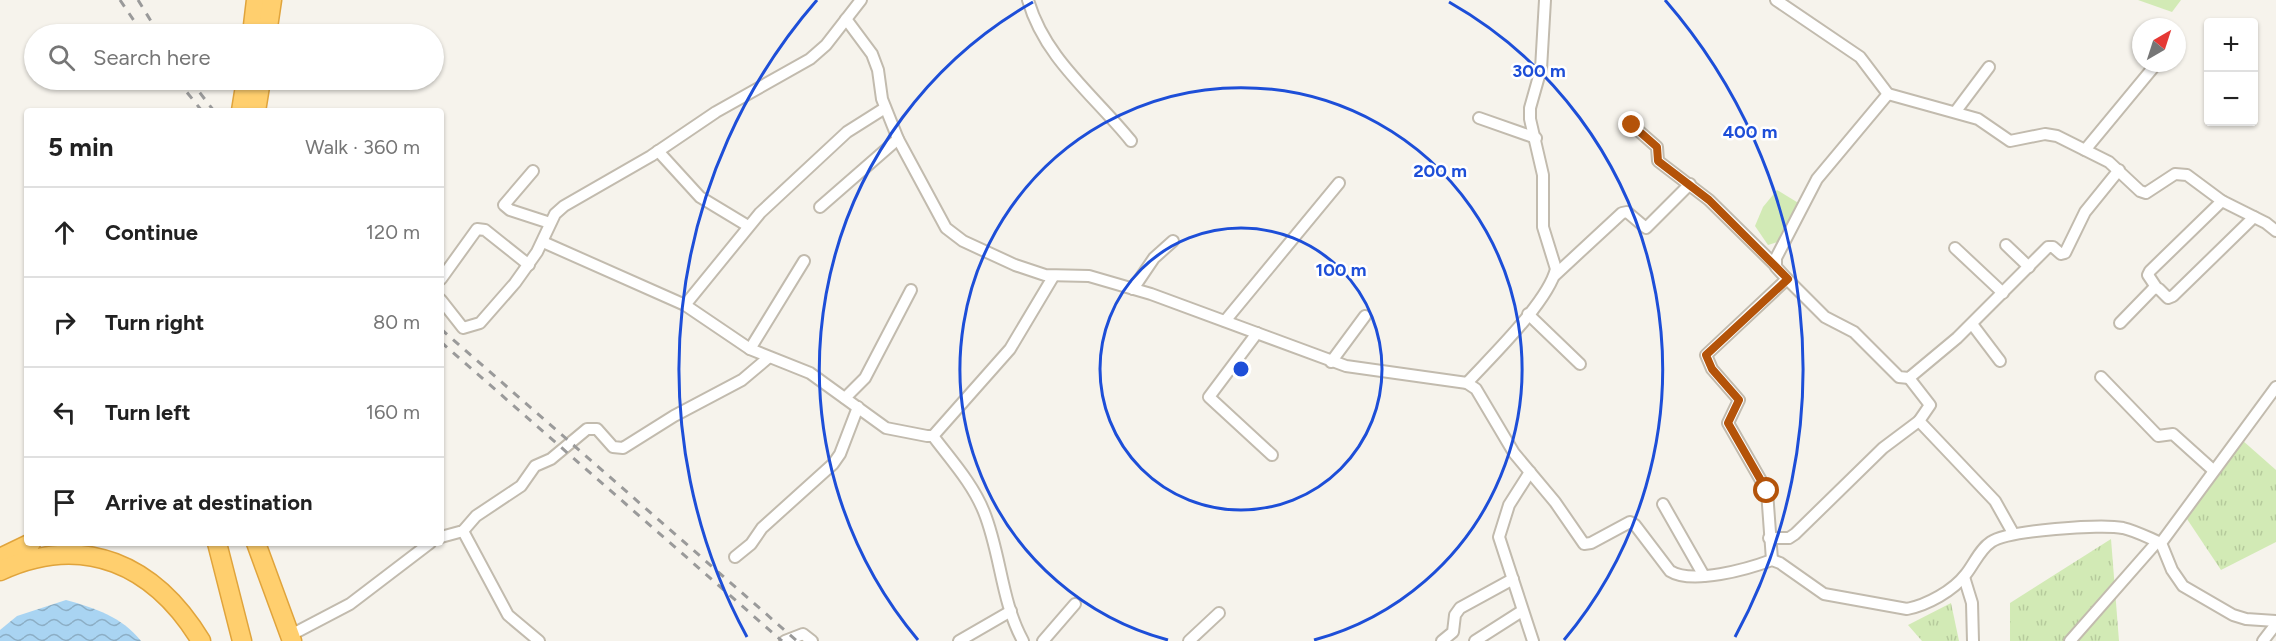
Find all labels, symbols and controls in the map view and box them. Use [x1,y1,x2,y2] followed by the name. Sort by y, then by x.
[2132,18,2186,72] north arrow
[2204,18,2258,126] map controls
[2204,18,2258,72] button: +
[24,24,444,90] search box
[45,41,78,74] icon: search
[93,44,211,71] text: Search here
[1512,60,1566,82] text: 300 m
[2204,72,2258,126] button: −
[1618,111,1644,137] route end
[1723,121,1777,143] text: 400 m
[48,131,114,163] text: 5 min
[305,135,420,159] text: Walk · 360 m
[1413,160,1467,182] text: 200 m
[48,216,81,249] icon: ahead
[105,219,198,246] text: Continue
[366,220,420,244] text: 120 m
[1316,259,1366,281] text: 100 m
[48,306,81,339] icon: right
[105,309,204,336] text: Turn right
[373,310,420,334] text: 80 m
[1231,359,1251,379] centre of rings
[48,396,81,429] icon: left
[105,399,191,426] text: Turn left
[366,400,420,424] text: 160 m
[1753,477,1779,503] route start
[48,486,81,519] icon: arrive
[105,489,313,516] text: Arrive at destination

